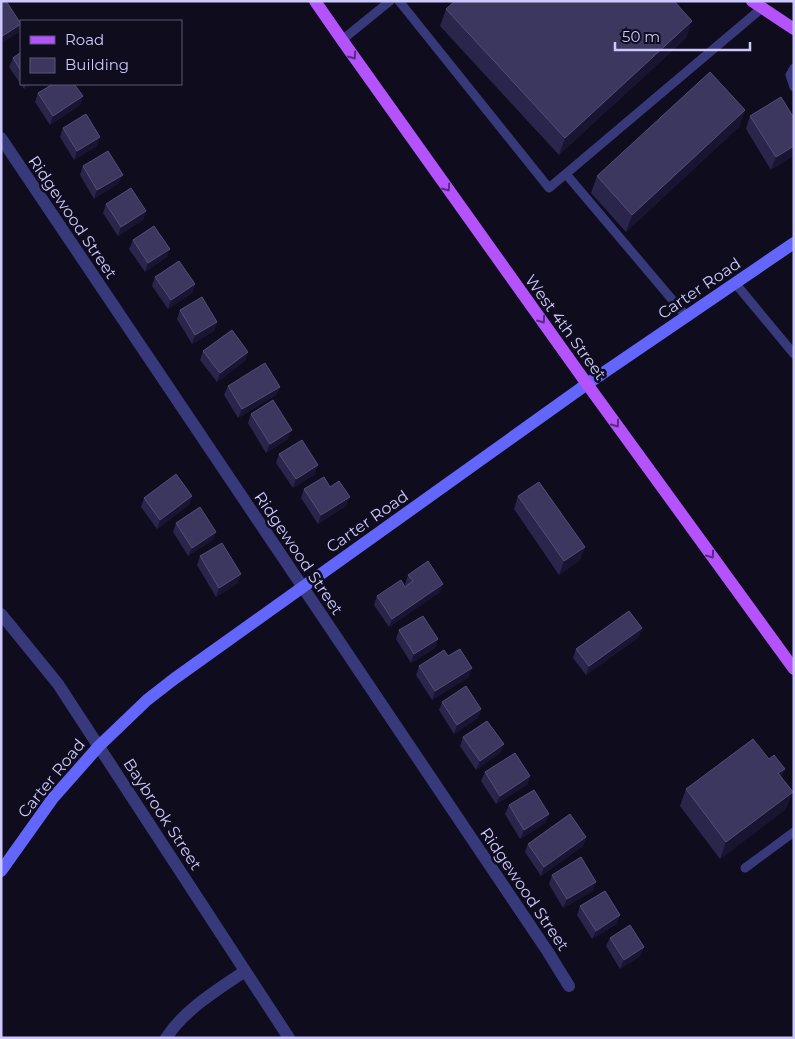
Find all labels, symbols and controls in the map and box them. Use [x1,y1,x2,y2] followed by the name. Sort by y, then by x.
[20,20,182,85] legend
[615,20,750,52] scale bar
[622,27,660,46] text: 50 m
[65,30,104,49] text: Road
[347,50,356,60] one-way arrow
[65,55,129,74] text: Building
[24,152,121,283] street label: Ridgewood Street
[441,182,450,192] one-way arrow
[654,254,744,323] street label: Carter Road
[521,271,610,384] street label: West 4th Street
[536,315,545,324] one-way arrow
[610,418,619,428] one-way arrow
[323,486,412,557] street label: Carter Road
[250,488,347,619] street label: Ridgewood Street
[706,549,714,558] one-way arrow
[14,735,89,821] street label: Carter Road
[119,755,206,874] street label: Baybrook Street
[476,824,573,955] street label: Ridgewood Street

